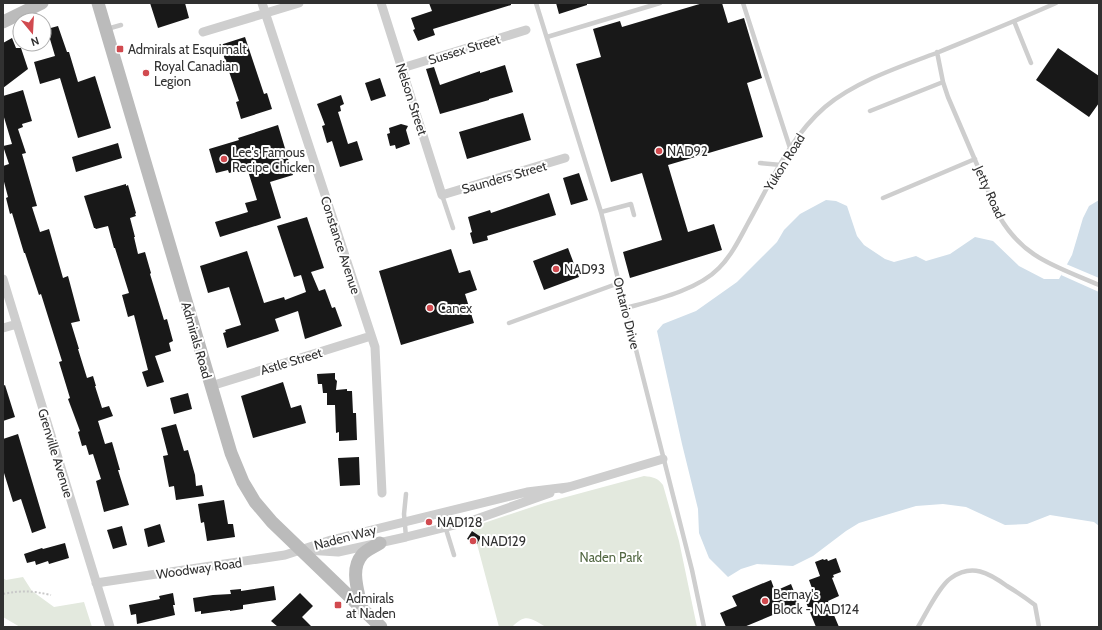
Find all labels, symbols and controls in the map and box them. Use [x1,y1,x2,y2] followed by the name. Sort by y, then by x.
[12,12,52,52] north arrow
[426,30,502,67] street label: Sussex Street
[29,34,41,49] text: N
[128,41,247,57] place label: Admirals at Esquimalt
[115,44,125,54] marker: Admirals at Esquimalt
[154,58,239,89] place label: Royal Canadian Legion
[393,61,431,138] street label: Nelson Street
[141,68,151,78] marker: Royal Canadian Legion
[760,130,808,194] street label: Yukon Road
[667,143,708,159] place label: NAD92
[232,144,315,175] place label: Lee's Famous Recipe Chicken
[654,146,664,156] marker: NAD92
[219,154,229,164] marker: Lee's Famous Recipe Chicken
[460,157,549,197] street label: Saunders Street
[971,162,1009,221] street label: Jetty Road
[318,194,364,296] street label: Constance Avenue
[564,261,605,277] place label: NAD93
[551,264,561,274] marker: NAD93
[610,275,644,351] street label: Ontario Drive
[178,300,216,380] street label: Admirals Road
[438,300,473,316] place label: Canex
[425,303,435,313] marker: Canex
[258,344,324,378] street label: Astle Street
[35,406,77,500] street label: Grenville Avenue
[437,514,483,530] place label: NAD128
[424,517,434,527] marker: NAD128
[312,521,378,553] street label: Naden Way
[481,533,526,549] place label: NAD129
[468,536,478,546] marker: NAD129
[580,549,643,565] park label: Naden Park
[155,554,243,582] street label: Woodway Road
[773,586,860,617] place label: Bernay's Block - NAD124
[346,590,396,621] place label: Admirals at Naden
[760,596,770,606] marker: Bernay's Block - NAD124
[333,600,343,610] marker: Admirals at Naden

